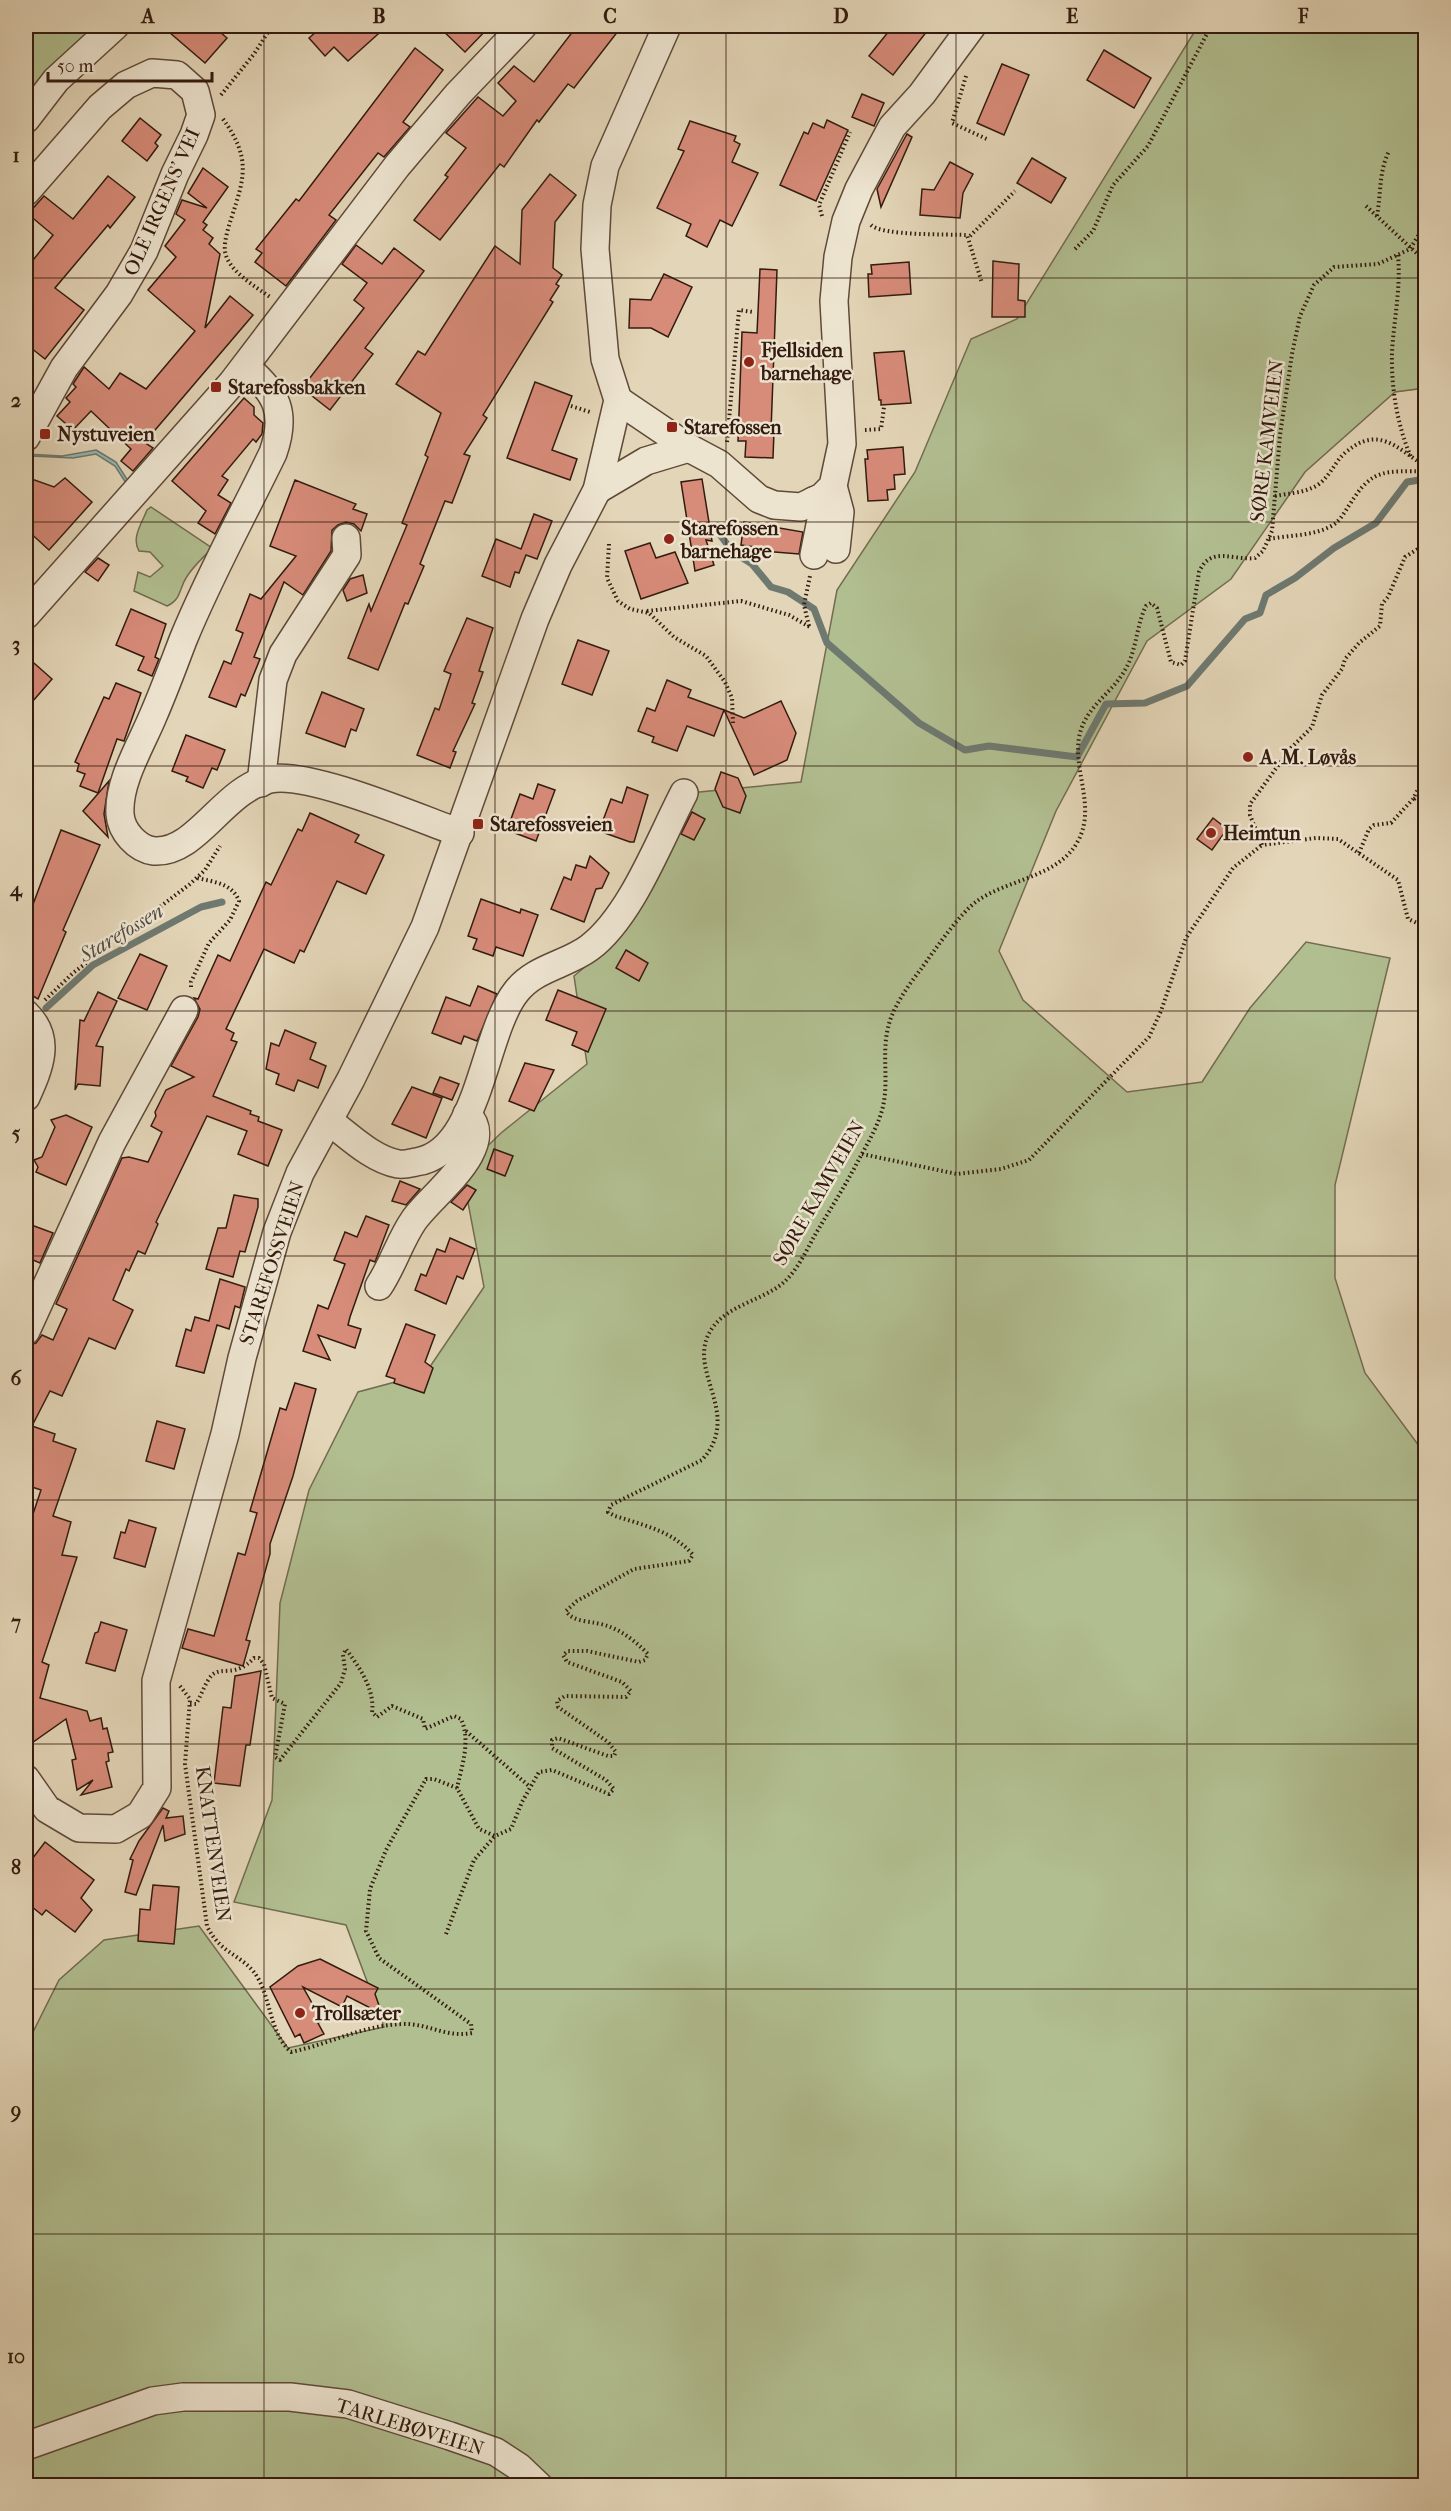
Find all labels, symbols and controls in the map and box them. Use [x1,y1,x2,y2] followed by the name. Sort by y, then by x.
[140,5,156,28] text: A
[372,5,386,28] text: B
[603,5,617,28] text: C
[833,5,849,28] text: D
[1066,5,1078,28] text: E
[1297,5,1309,28] text: F
[48,45,212,83] scale bar
[57,56,94,77] text: 50 m
[119,124,205,279] street label: OLE IRGENS' VEI
[12,144,20,167] text: 1
[760,339,852,385] place label: Fjellsiden barnehage
[742,355,756,369] marker: Fjellsiden barnehage
[1246,359,1288,523] street label: SØRE KAMVEIEN
[228,376,366,399] place label: Starefossbakken
[209,380,223,394] marker: Starefossbakken
[11,389,21,412] text: 2
[684,416,782,439] place label: Starefossen
[665,420,679,434] marker: Starefossen
[57,423,155,446] place label: Nystuveien
[38,427,52,441] marker: Nystuveien
[680,517,779,563] place label: Starefossen barnehage
[662,532,676,546] marker: Starefossen barnehage
[12,633,20,656] text: 3
[1258,746,1357,769] place label: A. M. Løvås
[1241,750,1255,764] marker: A. M. Løvås
[490,813,613,836] place label: Starefossveien
[471,817,485,831] marker: Starefossveien
[1223,822,1301,845] place label: Heimtun
[1204,826,1218,840] marker: Heimtun
[9,878,23,902] text: 4
[74,898,168,968] water label: Starefossen
[768,1117,870,1269] street label: SØRE KAMVEIEN
[12,1122,21,1145] text: 5
[235,1178,309,1348] street label: STAREFOSSVEIEN
[11,1367,23,1390] text: 6
[10,1611,21,1634] text: 7
[191,1765,235,1923] street label: KNATTENVEIEN
[11,1856,21,1879] text: 8
[311,2002,401,2025] place label: Trollsæter
[293,2006,307,2020] marker: Trollsæter
[10,2100,21,2123] text: 9
[7,2345,25,2368] text: 10
[333,2394,487,2460] street label: TARLEBØVEIEN

